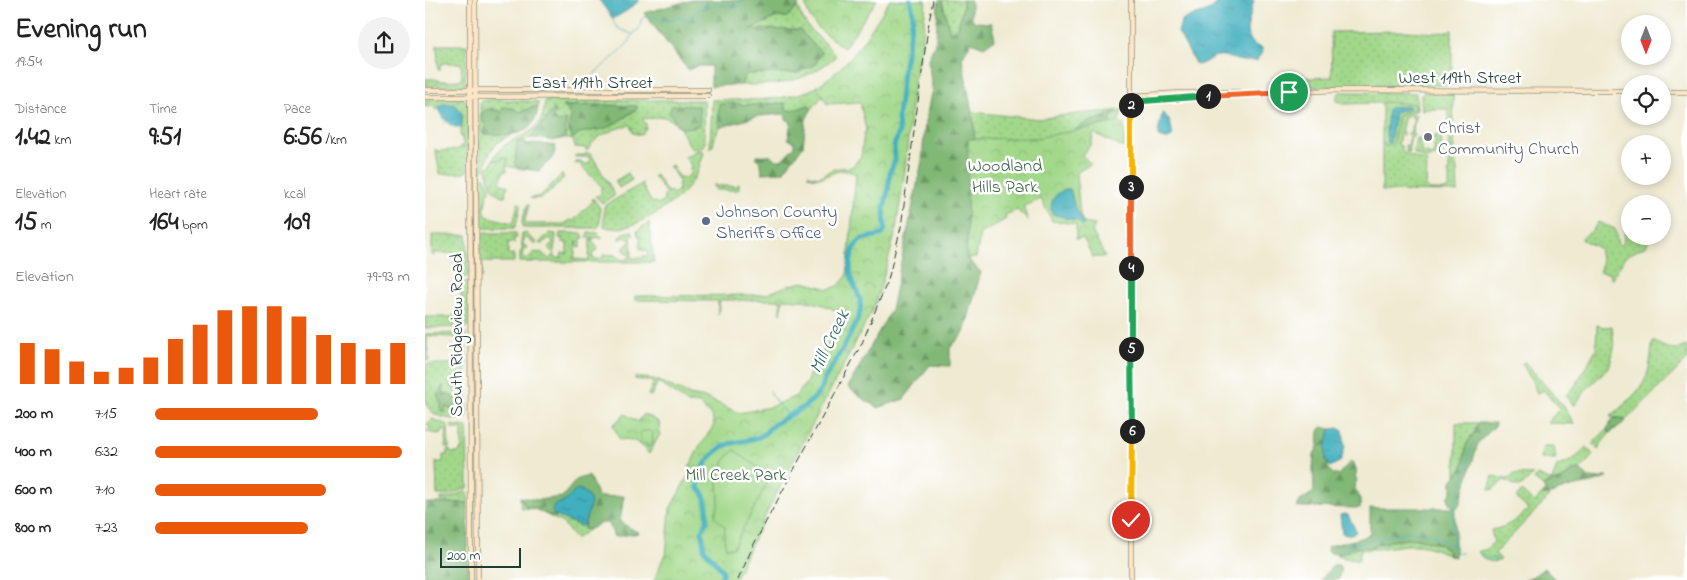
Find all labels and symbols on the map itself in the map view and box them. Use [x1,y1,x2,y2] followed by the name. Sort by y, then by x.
[1621,15,1671,65] north arrow
[1398,66,1522,92] street label: West 119th Street
[531,71,653,97] street label: East 119th Street
[1268,71,1310,113] pin
[1195,84,1221,108] pin: 1
[1119,92,1143,118] pin: 2
[1438,116,1579,163] place label: Christ Community Church
[1422,131,1434,143] marker: Christ Community Church
[968,154,1042,201] park label: Woodland Hills Park
[1119,174,1143,200] pin: 3
[716,200,837,247] place label: Johnson County Sheriffs Office
[700,215,712,227] marker: Johnson County Sheriffs Office
[445,253,472,417] street label: South Ridgeview Road
[1119,256,1143,280] pin: 4
[803,305,858,378] water label: Mill Creek
[1119,336,1143,362] pin: 5
[1119,418,1145,444] pin: 6
[685,463,787,489] park label: Mill Creek Park
[1110,499,1152,541] pin
[440,545,521,568] scale bar

